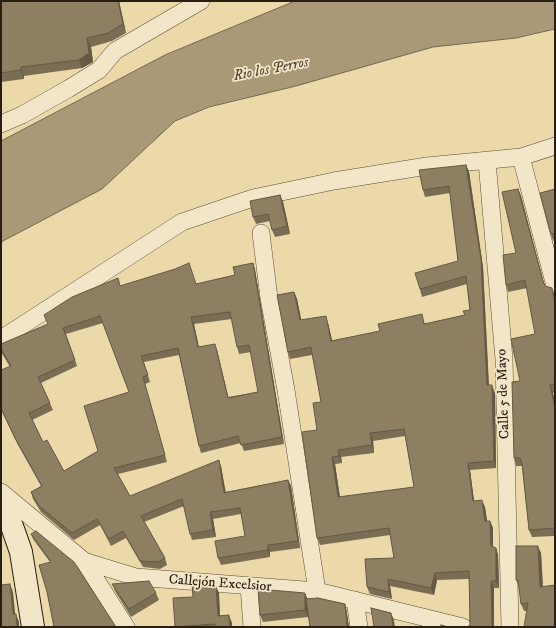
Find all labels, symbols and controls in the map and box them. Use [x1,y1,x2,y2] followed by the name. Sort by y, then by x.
[232,54,310,86] water label: Rio los Perros
[494,349,514,439] street label: Calle 5 de Mayo
[168,572,272,596] street label: Callejón Excelsior

